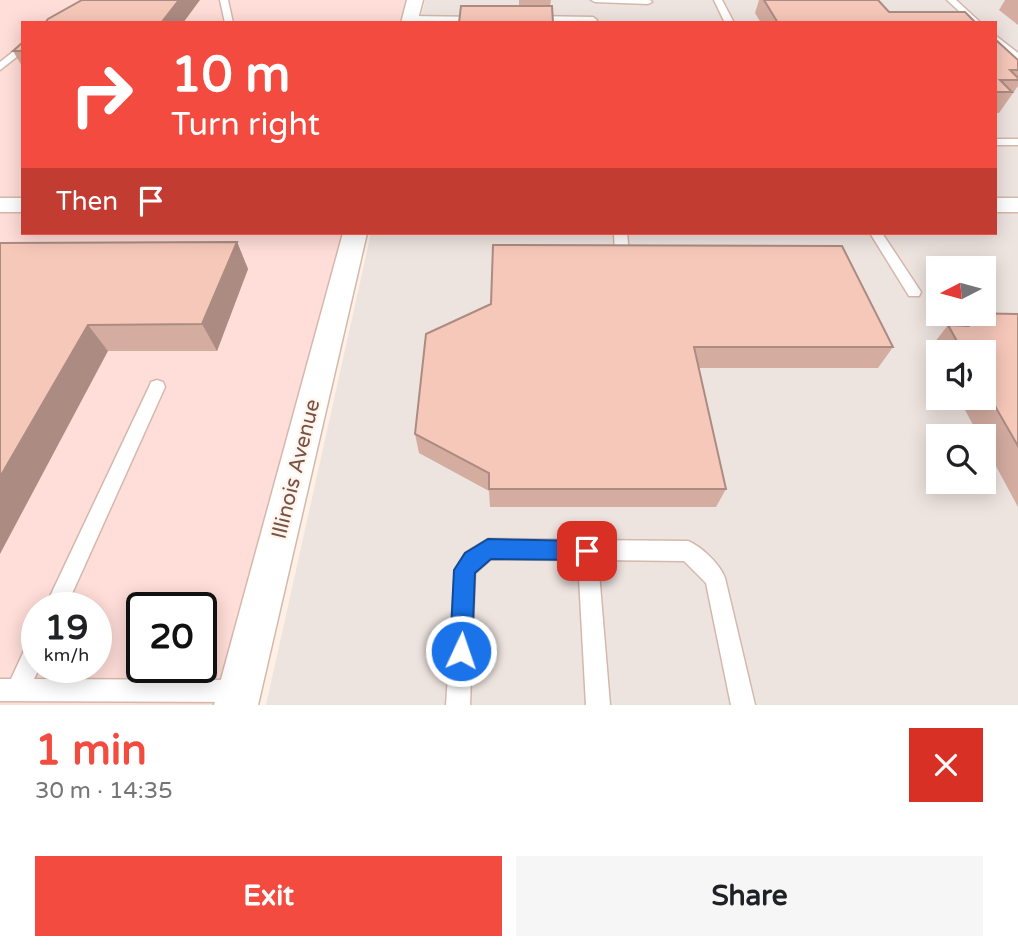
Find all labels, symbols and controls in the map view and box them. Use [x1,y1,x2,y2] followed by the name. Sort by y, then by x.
[171,46,290,105] text: 10 m
[56,49,147,140] icon: right
[171,106,320,144] text: Turn right
[132,182,170,220] icon: arrive
[56,186,118,217] text: Then
[926,256,996,326] north arrow
[926,256,996,494] map controls
[926,340,996,410] button: sound
[267,397,325,541] street label: Illinois Avenue
[926,424,996,494] button: search
[557,521,617,581] pin
[568,532,606,570] icon: arrive
[126,592,217,683] speed limit sign: 20
[45,607,88,649] text: 19
[424,614,498,688] position arrow
[44,644,89,666] text: km/h
[35,725,147,776] text: 1 min
[909,728,983,802] button: close
[35,777,173,805] text: 30 m · 14:35
[35,856,502,936] button: Exit
[516,856,983,936] button: Share

